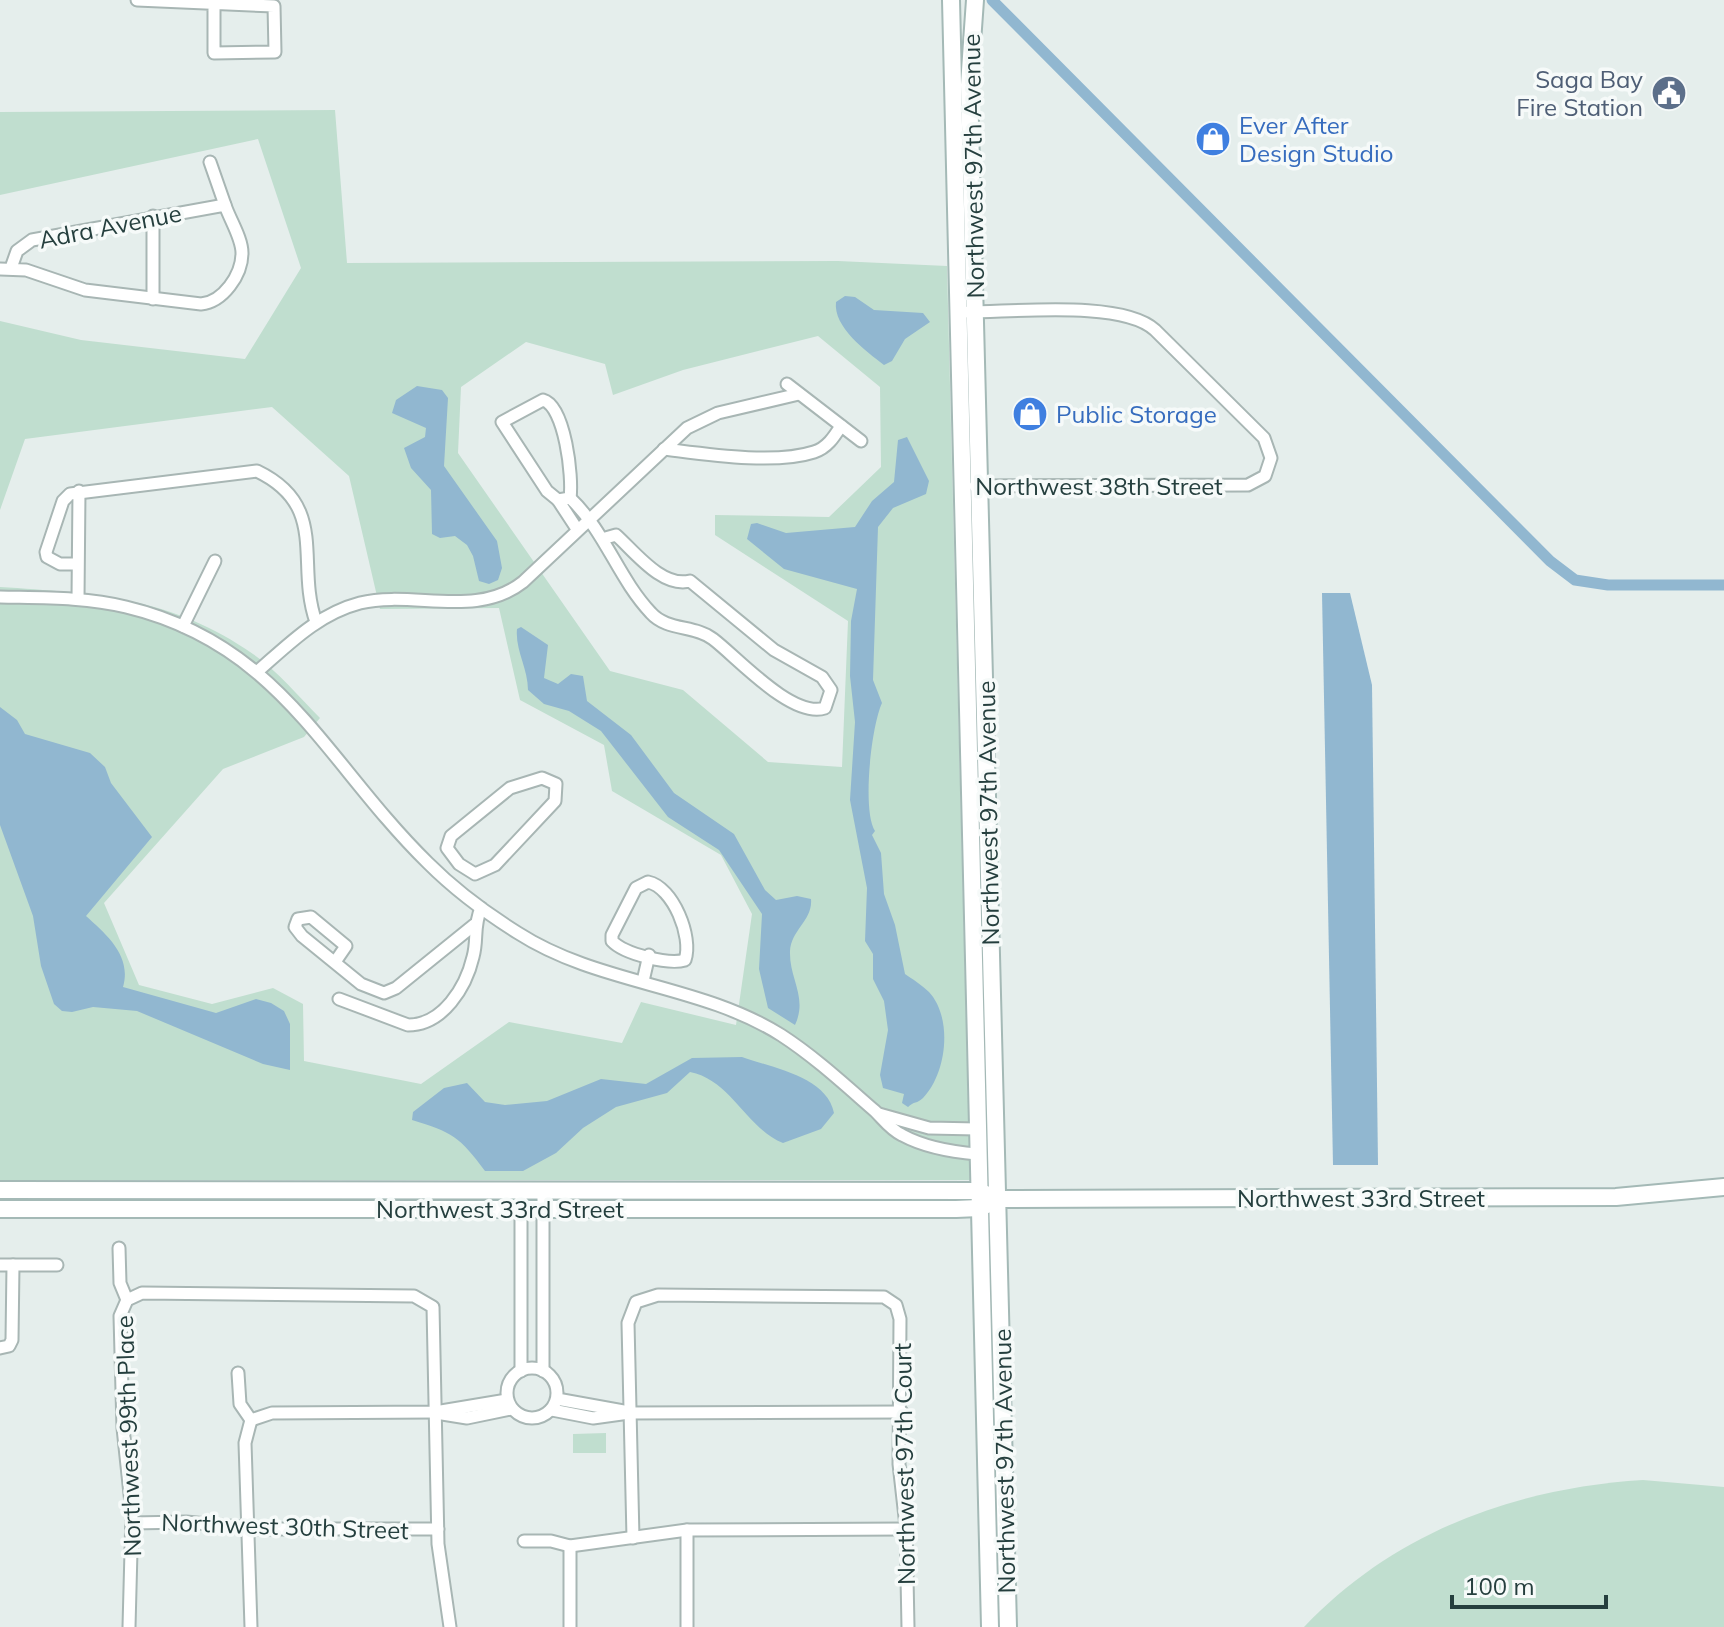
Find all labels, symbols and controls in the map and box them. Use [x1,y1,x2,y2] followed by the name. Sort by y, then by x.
[956,33,990,299] street label: Northwest 97th Avenue
[1516,64,1643,122] place label: Saga Bay Fire Station
[1650,74,1688,112] public building icon: Saga Bay Fire Station
[1239,110,1393,168] place label: Ever After Design Studio
[1194,120,1232,158] shop icon: Ever After Design Studio
[36,197,184,255] street label: Adra Avenue
[1011,395,1049,433] shop icon: Public Storage
[1056,399,1217,429] place label: Public Storage
[975,471,1223,501] street label: Northwest 38th Street
[971,680,1005,946] street label: Northwest 97th Avenue
[1237,1183,1485,1213] street label: Northwest 33rd Street
[376,1194,624,1224] street label: Northwest 33rd Street
[109,1315,147,1557] street label: Northwest 99th Place
[987,1328,1021,1594] street label: Northwest 97th Avenue
[887,1343,921,1585] street label: Northwest 97th Court
[161,1507,409,1545] street label: Northwest 30th Street
[1452,1559,1606,1609] scale bar
[1464,1571,1535,1601] text: 100 m

